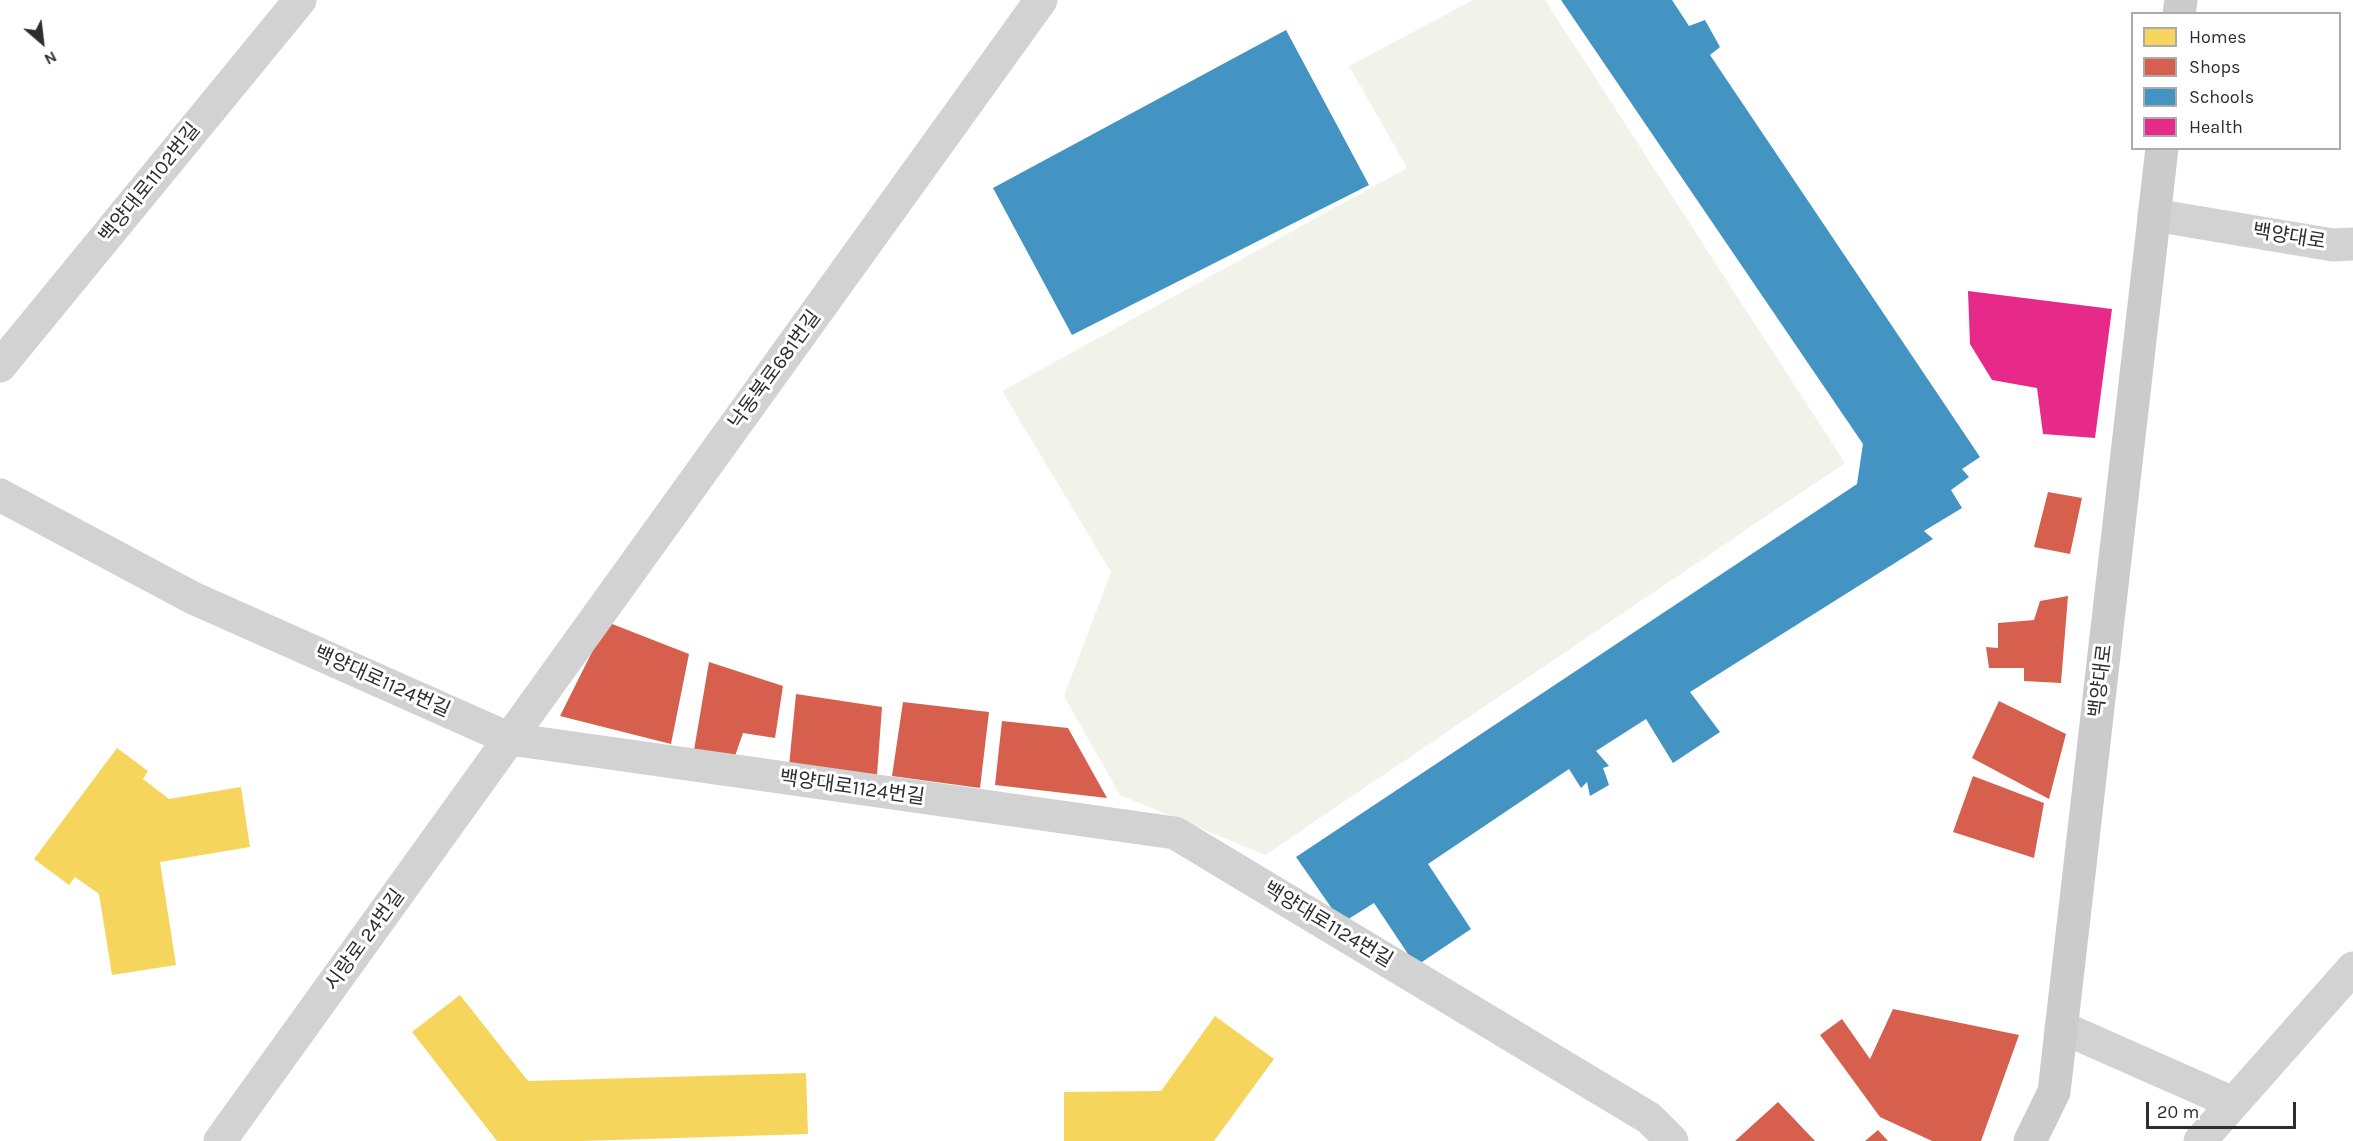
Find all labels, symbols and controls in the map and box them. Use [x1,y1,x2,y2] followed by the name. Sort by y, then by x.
[12,12,72,72] north arrow
[2131,12,2341,150] legend
[2189,26,2246,48] text: Homes
[41,47,60,69] text: N
[2189,56,2241,78] text: Shops
[2189,86,2254,108] text: Schools
[2189,116,2243,138] text: Health
[94,118,206,248] street label: 백양대로1102번길
[2251,219,2327,255] street label: 백양대로
[724,306,826,434] street label: 낙동북로681번길
[310,641,454,723] street label: 백양대로1124번길
[2085,643,2117,719] street label: 백양대로
[778,766,926,810] street label: 백양대로1124번길
[1259,877,1397,973] street label: 백양대로1124번길
[320,885,410,995] street label: 시랑로 24번길
[2149,1090,2299,1128] scale bar
[2157,1101,2199,1123] text: 20 m

